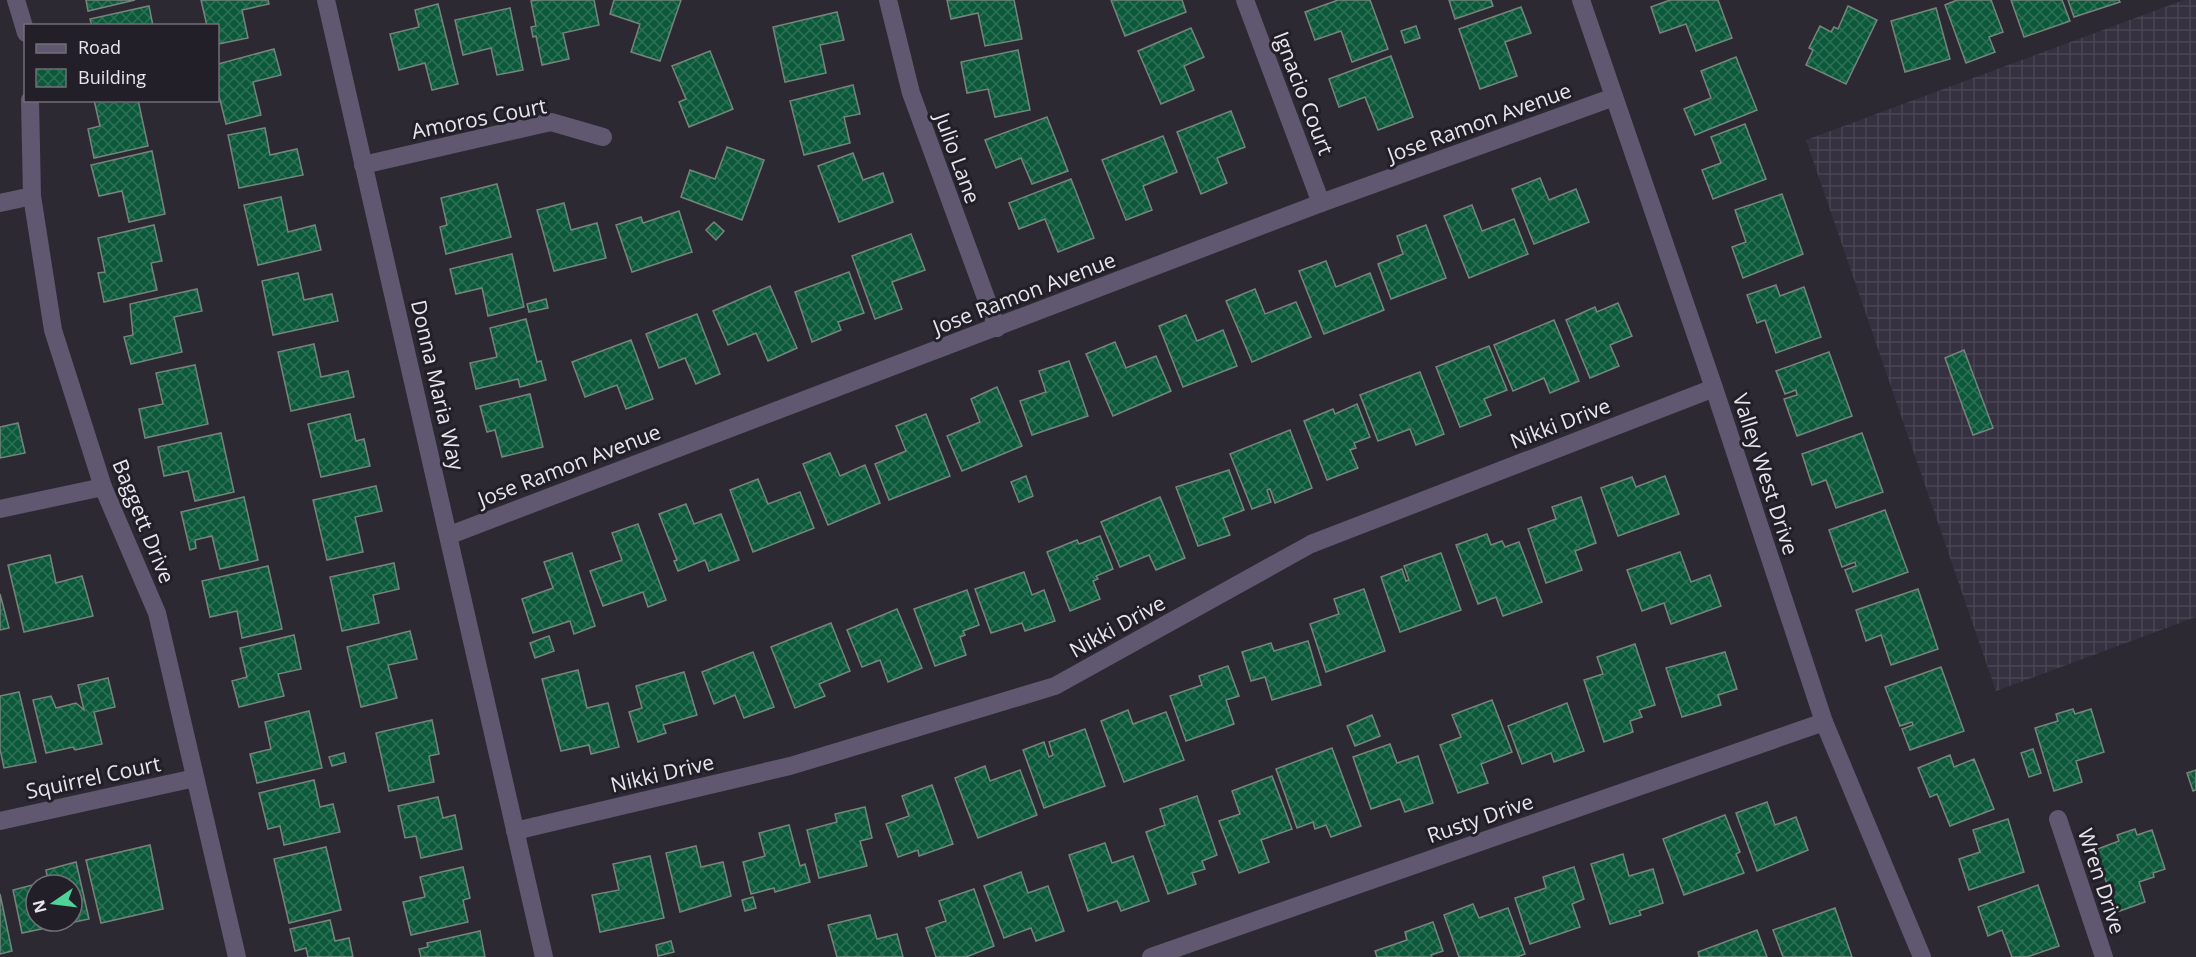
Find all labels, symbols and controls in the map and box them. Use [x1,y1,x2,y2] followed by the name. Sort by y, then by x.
[24,24,219,102] legend
[1268,27,1340,159] street label: Ignacio Court
[78,35,121,59] text: Road
[78,65,146,89] text: Building
[1381,76,1575,169] street label: Jose Ramon Avenue
[409,91,549,145] street label: Amoros Court
[928,107,987,207] street label: Julio Lane
[927,245,1119,341] street label: Jose Ramon Avenue
[405,297,471,473] street label: Donna Maria Way
[1727,390,1805,558] street label: Valley West Drive
[1506,391,1614,455] street label: Nikki Drive
[472,417,664,513] street label: Jose Ramon Avenue
[106,455,182,587] street label: Baggett Drive
[1064,588,1170,664] street label: Nikki Drive
[608,748,716,798] street label: Nikki Drive
[23,749,163,805] street label: Squirrel Court
[1423,787,1537,849] street label: Rusty Drive
[2072,825,2132,937] street label: Wren Drive
[24,873,84,933] north arrow
[27,898,52,916] text: N

